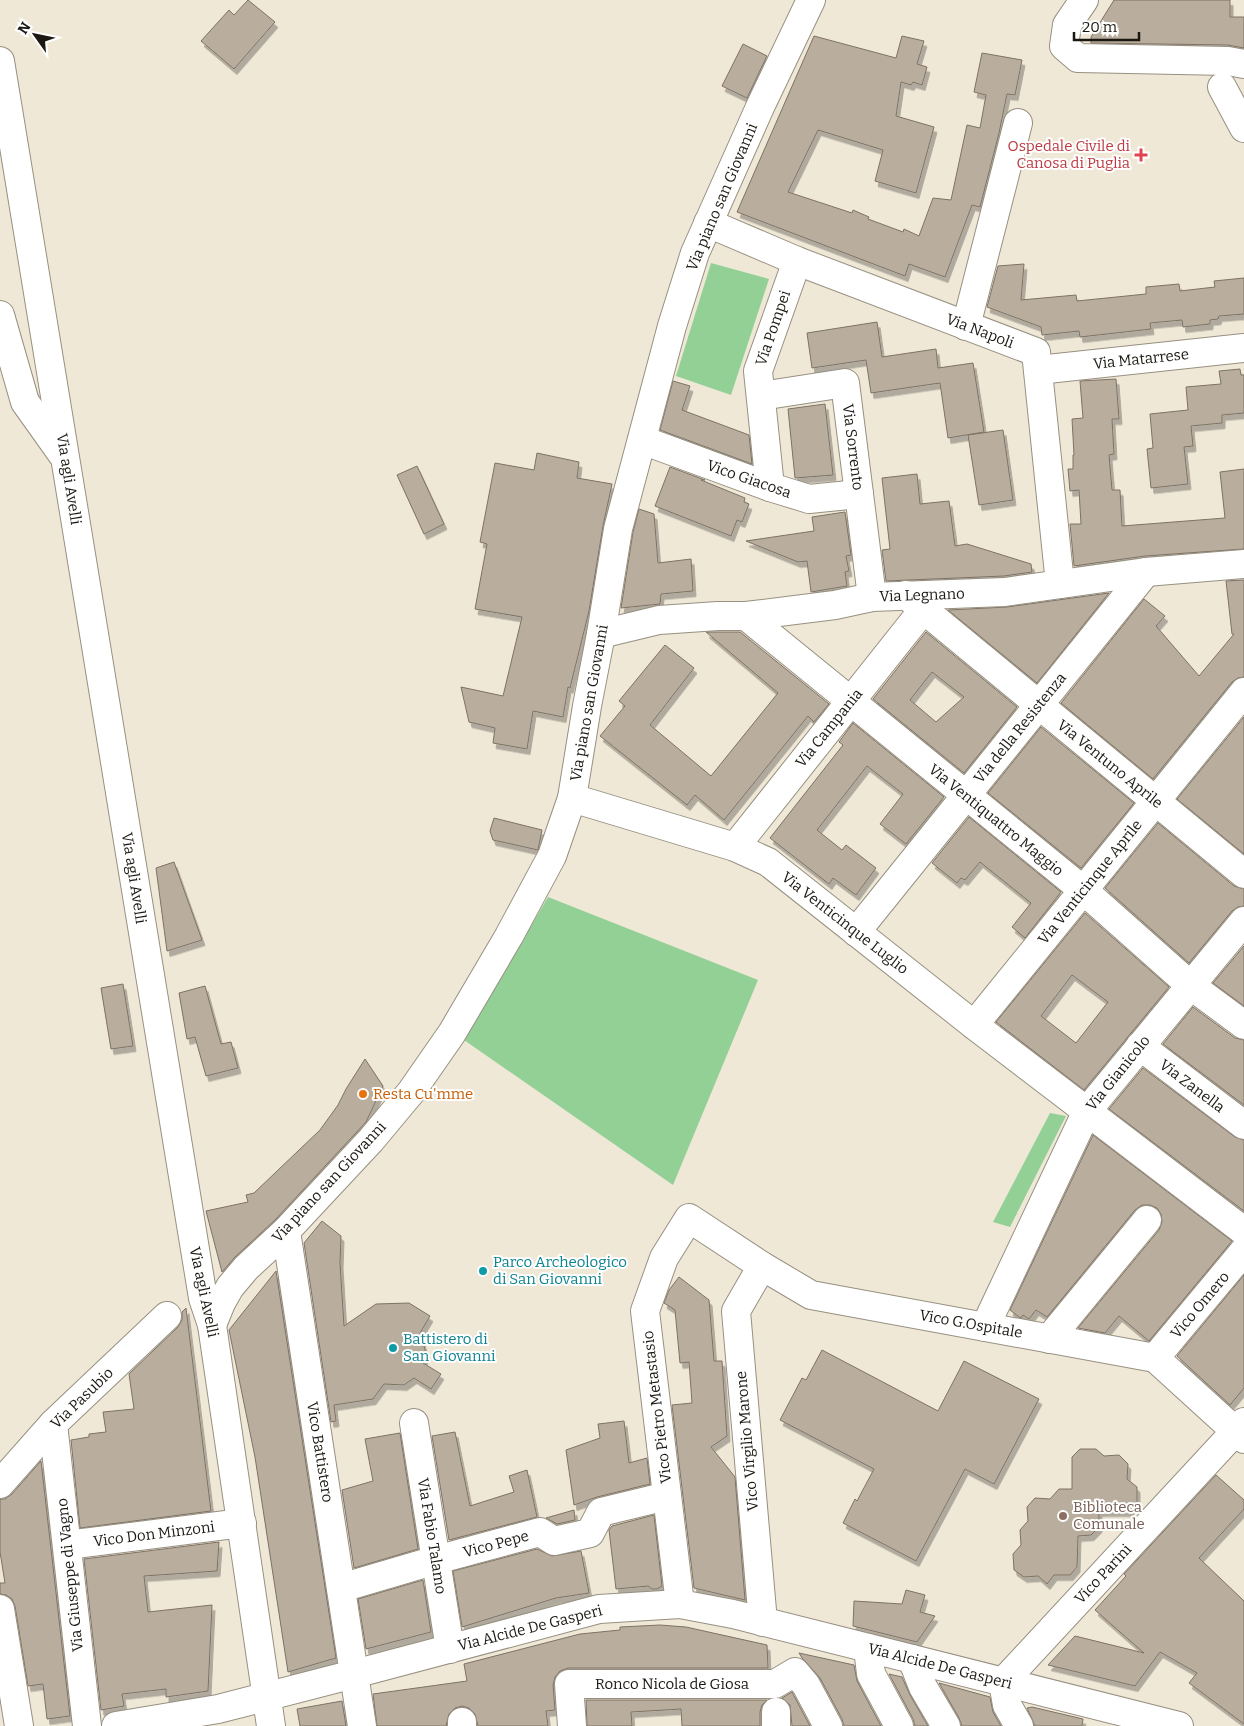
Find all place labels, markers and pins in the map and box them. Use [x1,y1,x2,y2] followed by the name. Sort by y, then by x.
[1008,137,1131,172] place label: Ospedale Civile di Canosa di Puglia
[1134,148,1148,162] marker: Ospedale Civile di Canosa di Puglia
[373,1085,473,1103] place label: Resta Cu'mme
[357,1088,369,1100] marker: Resta Cu'mme
[493,1253,627,1288] place label: Parco Archeologico di San Giovanni
[477,1265,489,1277] marker: Parco Archeologico di San Giovanni
[403,1330,496,1365] place label: Battistero di San Giovanni
[387,1342,399,1354] marker: Battistero di San Giovanni
[1073,1498,1145,1533] place label: Biblioteca Comunale
[1057,1510,1069,1522] marker: Biblioteca Comunale

